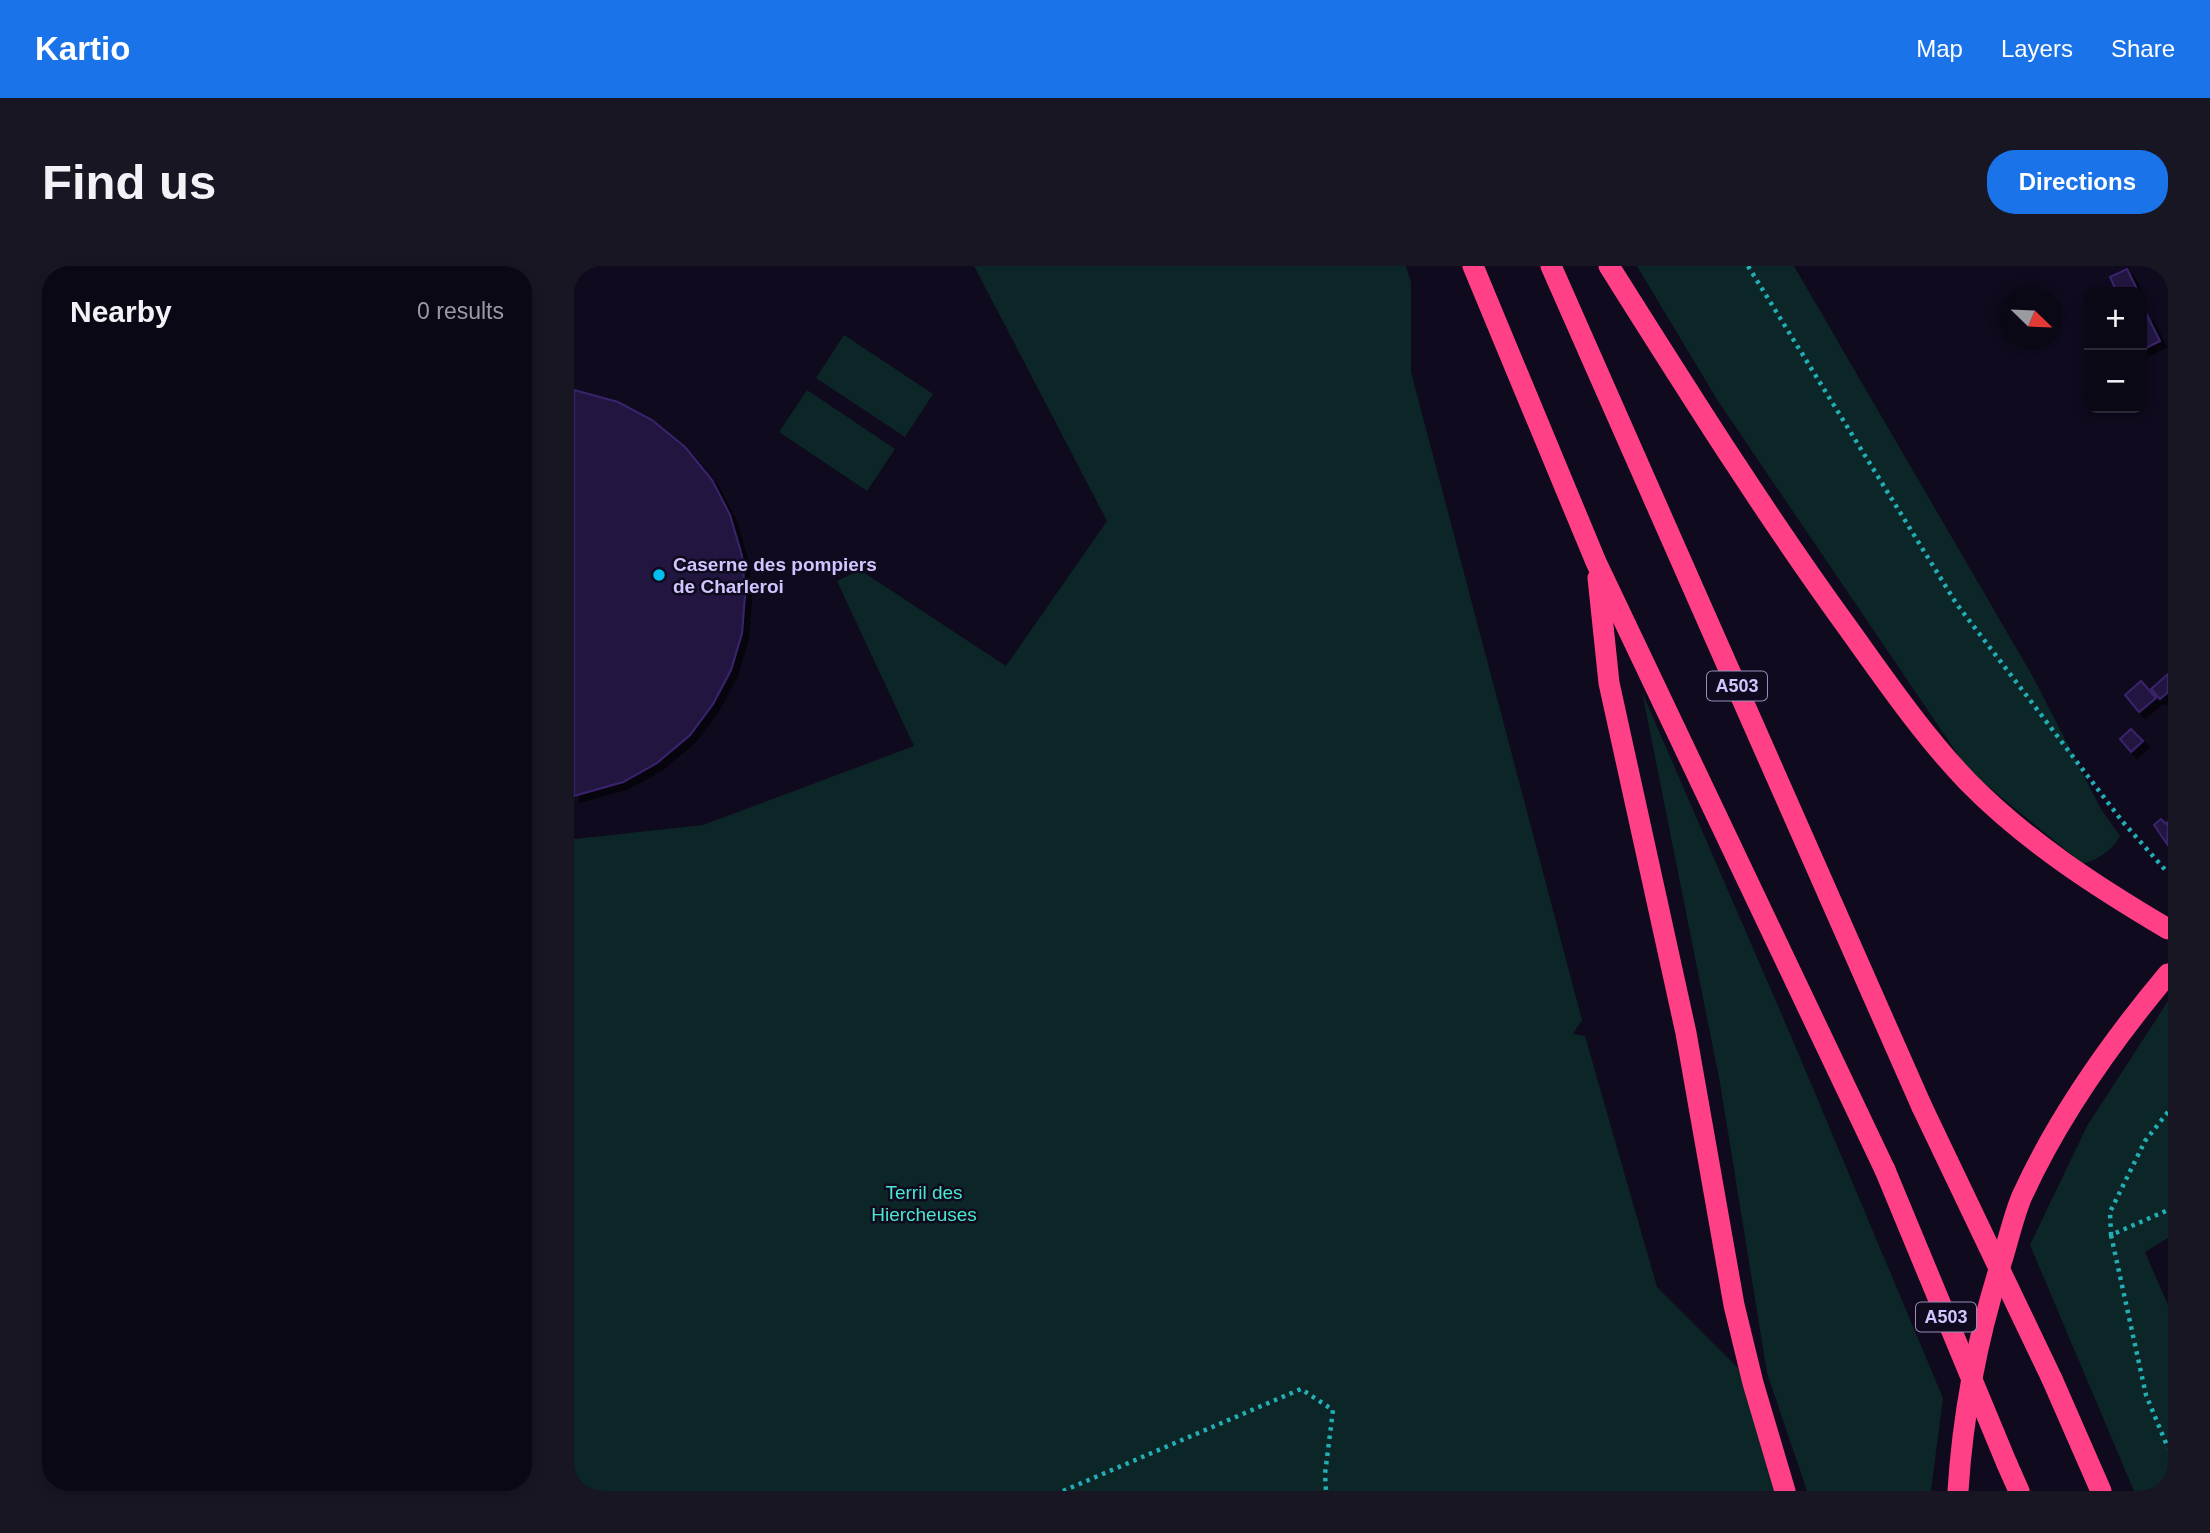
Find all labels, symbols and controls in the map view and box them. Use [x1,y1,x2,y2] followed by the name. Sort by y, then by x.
[35,30,130,67] text: Kartio
[1916,35,1963,62] text: Map
[2001,35,2073,62] text: Layers
[2111,35,2175,62] text: Share
[1987,150,2168,214] button: Directions
[42,155,216,209] text: Find us
[2000,287,2063,350] north arrow
[2084,287,2147,413] map controls
[2084,287,2147,350] button: +
[70,295,172,328] text: Nearby
[417,298,504,324] text: 0 results
[2084,350,2147,413] button: −
[673,554,877,597] place label: Caserne des pompiers de Charleroi
[651,567,667,583] marker: Caserne des pompiers de Charleroi
[1707,672,1767,700] road number: A503
[871,1182,977,1225] park label: Terril des Hiercheuses
[1916,1302,1976,1332] road number: A503

